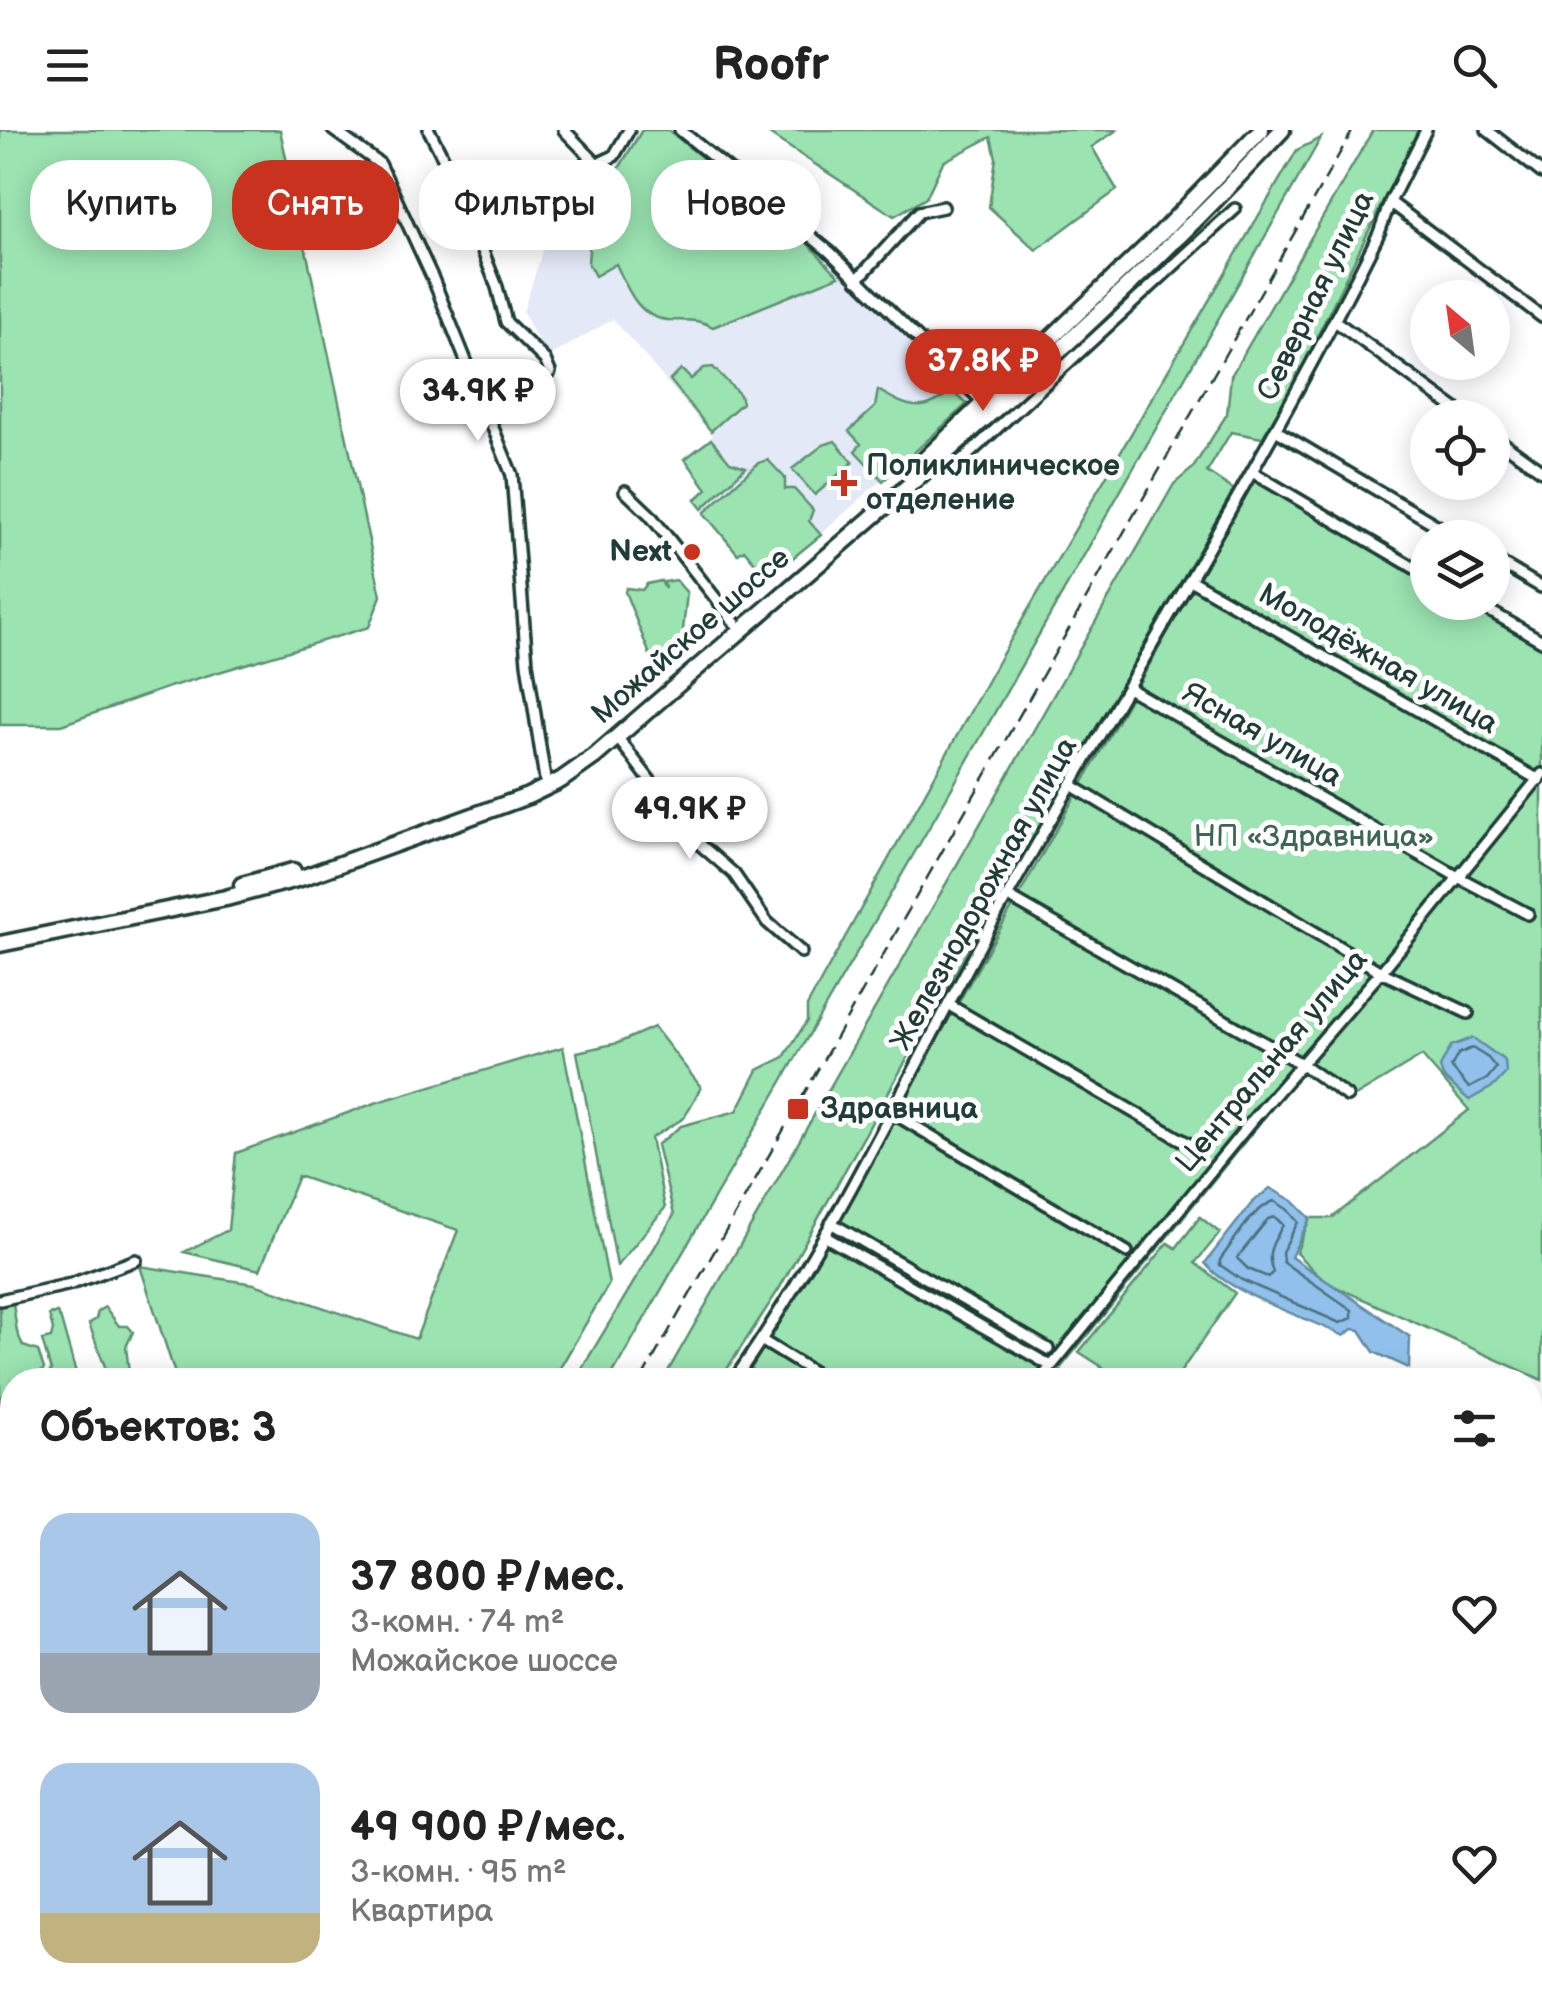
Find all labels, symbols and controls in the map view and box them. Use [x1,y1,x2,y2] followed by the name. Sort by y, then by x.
[40,38,95,93] icon: menu
[713,38,829,93] text: Roofr
[1447,38,1502,93] icon: search
[30,160,212,250] chip: Купить
[232,160,399,250] chip: Снять
[419,160,631,250] chip: Фильтры
[651,160,821,250] chip: Новое
[1250,185,1382,407] street label: Северная улица
[1410,280,1510,380] north arrow
[1410,280,1510,620] map controls
[891,329,1075,414] pin: 37.8K ₽
[927,342,1039,381] text: 37.8K ₽
[386,359,570,444] pin: 34.9K ₽
[422,372,534,411] text: 34.9K ₽
[1410,400,1510,500] button: locate
[866,448,1120,518] place label: Поликлиническое отделение
[831,470,857,496] marker: Поликлиническое отделение
[1410,520,1510,620] button: layers
[609,534,672,570] place label: Next
[584,540,798,732] street label: Можайское шоссе
[681,541,703,563] marker: Next
[1252,576,1504,742] street label: Молодёжная улица
[1176,675,1348,795] street label: Ясная улица
[883,731,1085,1057] street label: Железнодорожная улица
[598,777,782,862] pin: 49.9K ₽
[634,790,746,829] text: 49.9K ₽
[1194,819,1434,855] park label: НП «Здравница»
[1168,942,1376,1180] street label: Центральная улица
[820,1091,978,1127] place label: Здравница
[785,1096,811,1122] marker: Здравница
[1447,1401,1502,1456] icon: filters
[40,1403,276,1454] text: Объектов: 3
[350,1552,624,1603] text: 37 800 ₽/мес.
[120,1553,240,1673] icon: home
[1447,1586,1502,1641] icon: heart
[350,1603,564,1642] text: 3-комн. · 74 m²
[350,1642,618,1681] text: Можайское шоссе
[350,1802,625,1853] text: 49 900 ₽/мес.
[120,1803,240,1923] icon: home
[1447,1836,1502,1891] icon: heart
[350,1853,567,1892] text: 3-комн. · 95 m²
[350,1892,493,1931] text: Квартира

